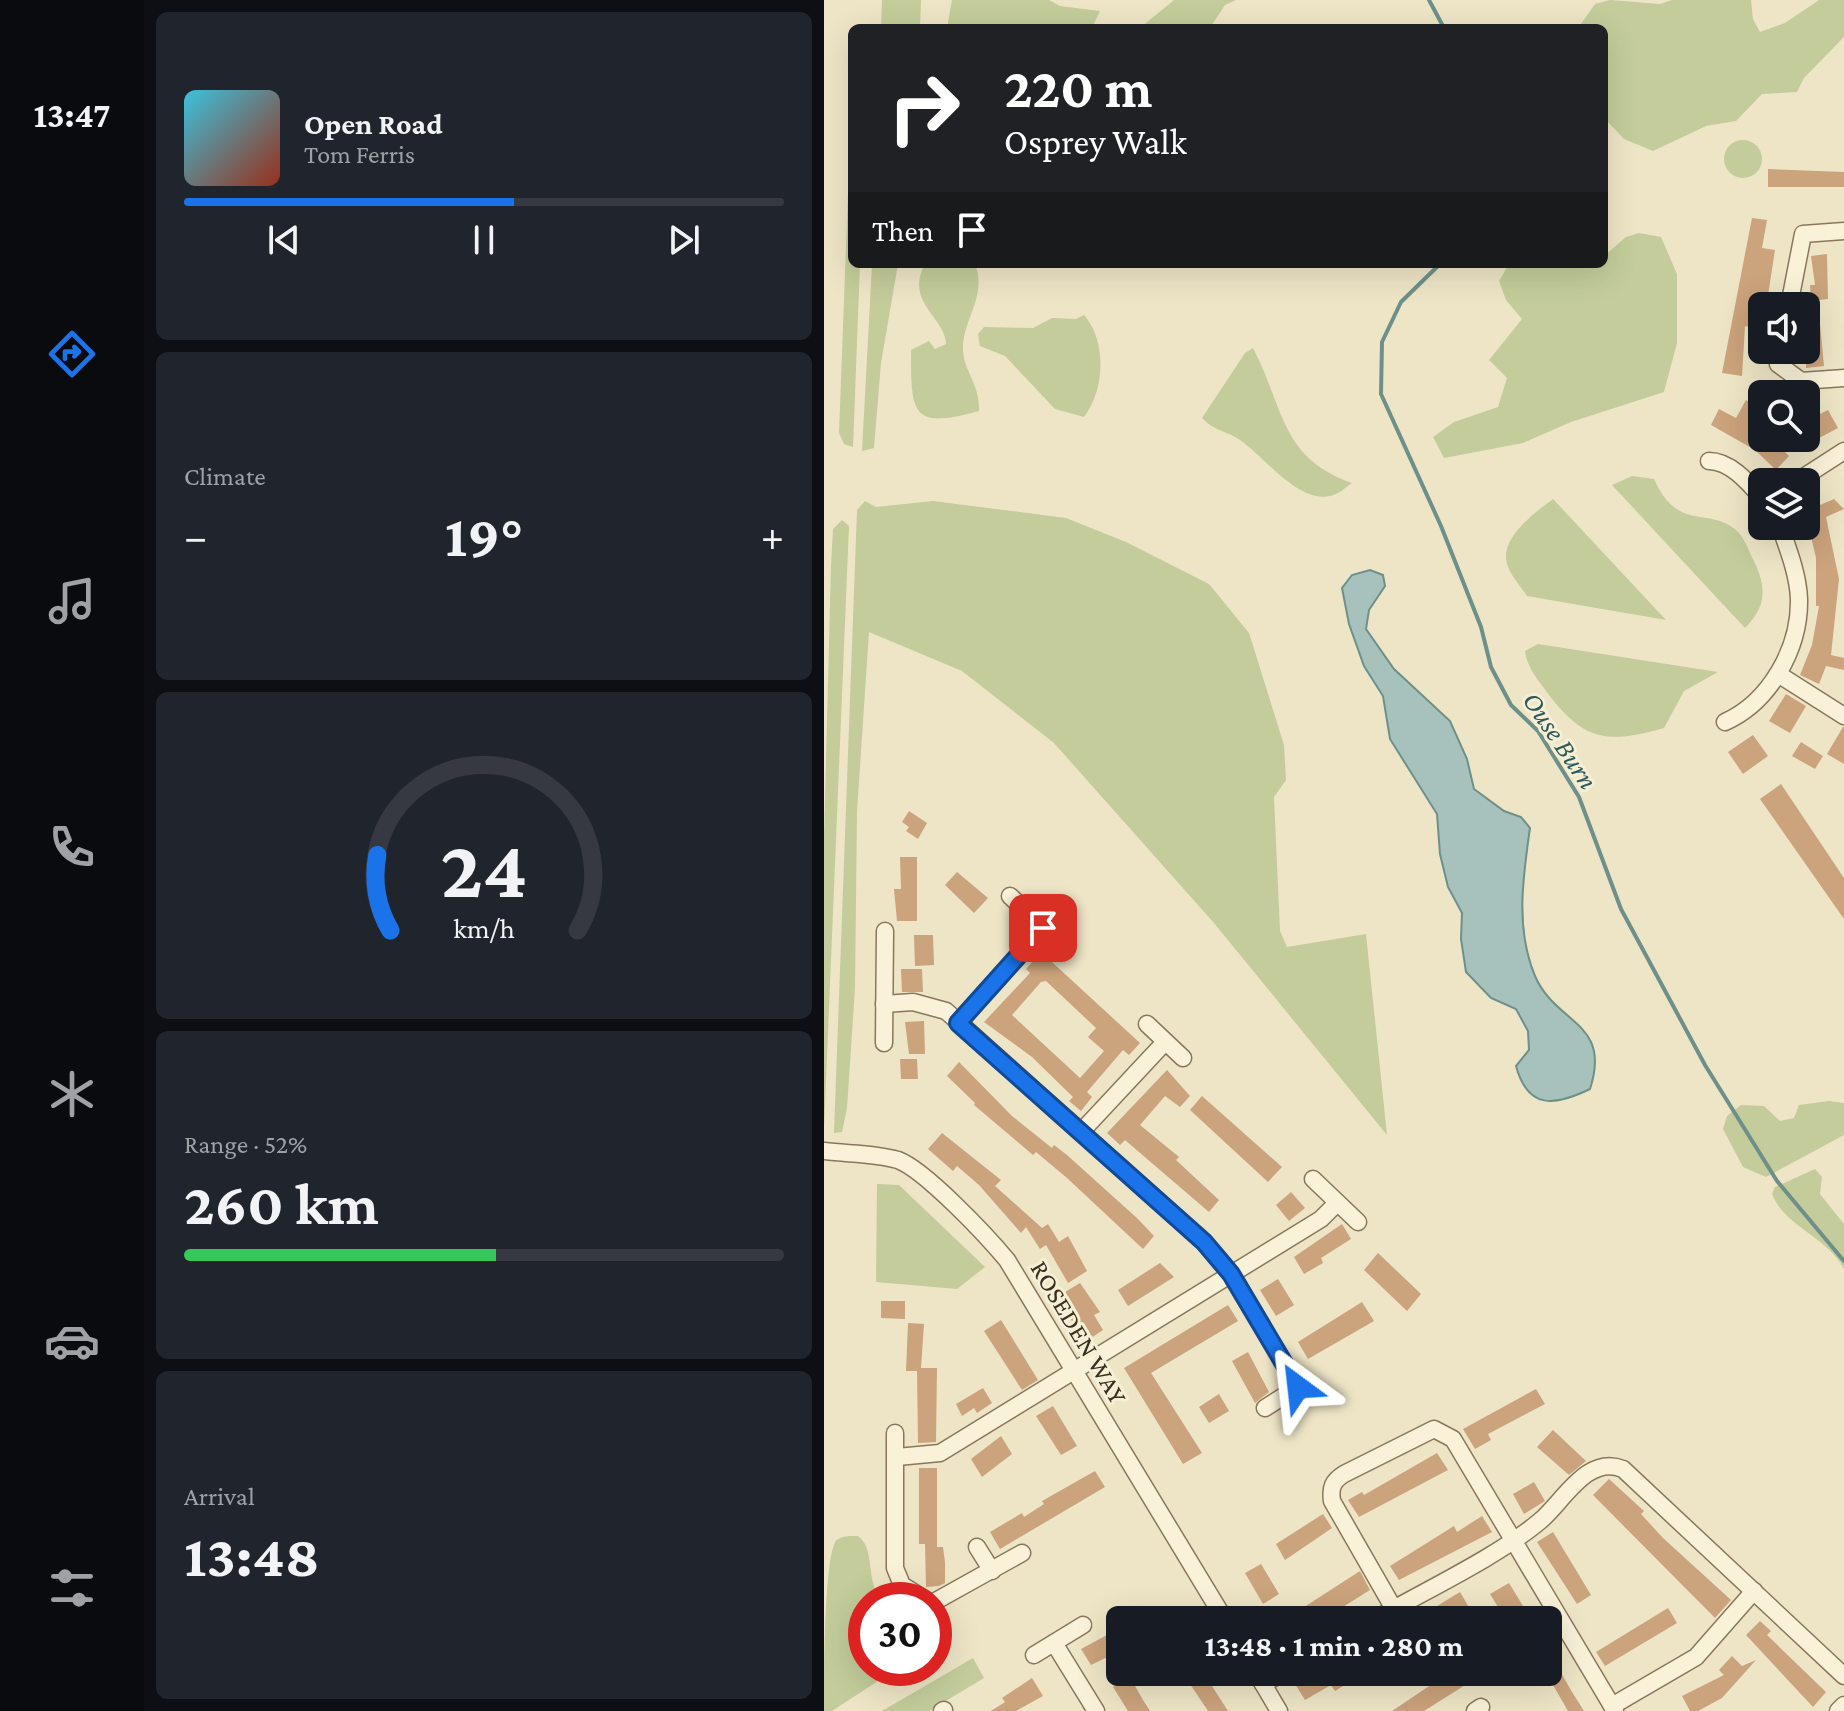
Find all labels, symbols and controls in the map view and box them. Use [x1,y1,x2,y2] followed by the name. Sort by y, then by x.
[872,56,976,160] icon: right
[1004,57,1153,119] text: 220 m
[33,95,111,135] text: 13:47
[304,107,443,140] text: Open Road
[1004,122,1187,162] text: Osprey Walk
[304,140,415,169] text: Tom Ferris
[950,208,994,252] icon: arrive
[872,214,934,247] text: Then
[262,218,306,262] icon: previous
[462,218,506,262] icon: pause
[662,218,706,262] icon: next
[1748,292,1820,540] map controls
[1748,292,1820,364] button: sound
[44,326,100,382] icon: directions
[1748,380,1820,452] button: search
[184,462,266,491] text: Climate
[1748,468,1820,540] button: layers
[445,502,523,569] text: 19°
[184,512,207,560] text: −
[761,512,784,560] text: +
[44,573,100,629] icon: music
[1517,686,1604,795] water label: Ouse Burn
[44,819,100,875] icon: phone
[440,822,528,915] text: 24
[1009,894,1077,962] pin
[1021,906,1065,950] icon: arrive
[453,913,515,945] text: km/h
[44,1066,100,1122] icon: climate
[184,1130,307,1159] text: Range · 52%
[184,1170,379,1237] text: 260 km
[1025,1256,1133,1409] street label: ROSEDEN WAY
[44,1313,100,1369] icon: car
[1256,1345,1340,1429] position arrow
[184,1482,255,1511] text: Arrival
[184,1522,320,1589] text: 13:48
[44,1560,100,1616] icon: filters
[848,1582,952,1686] speed limit sign: 30
[1205,1629,1463,1662] text: 13:48 · 1 min · 280 m

